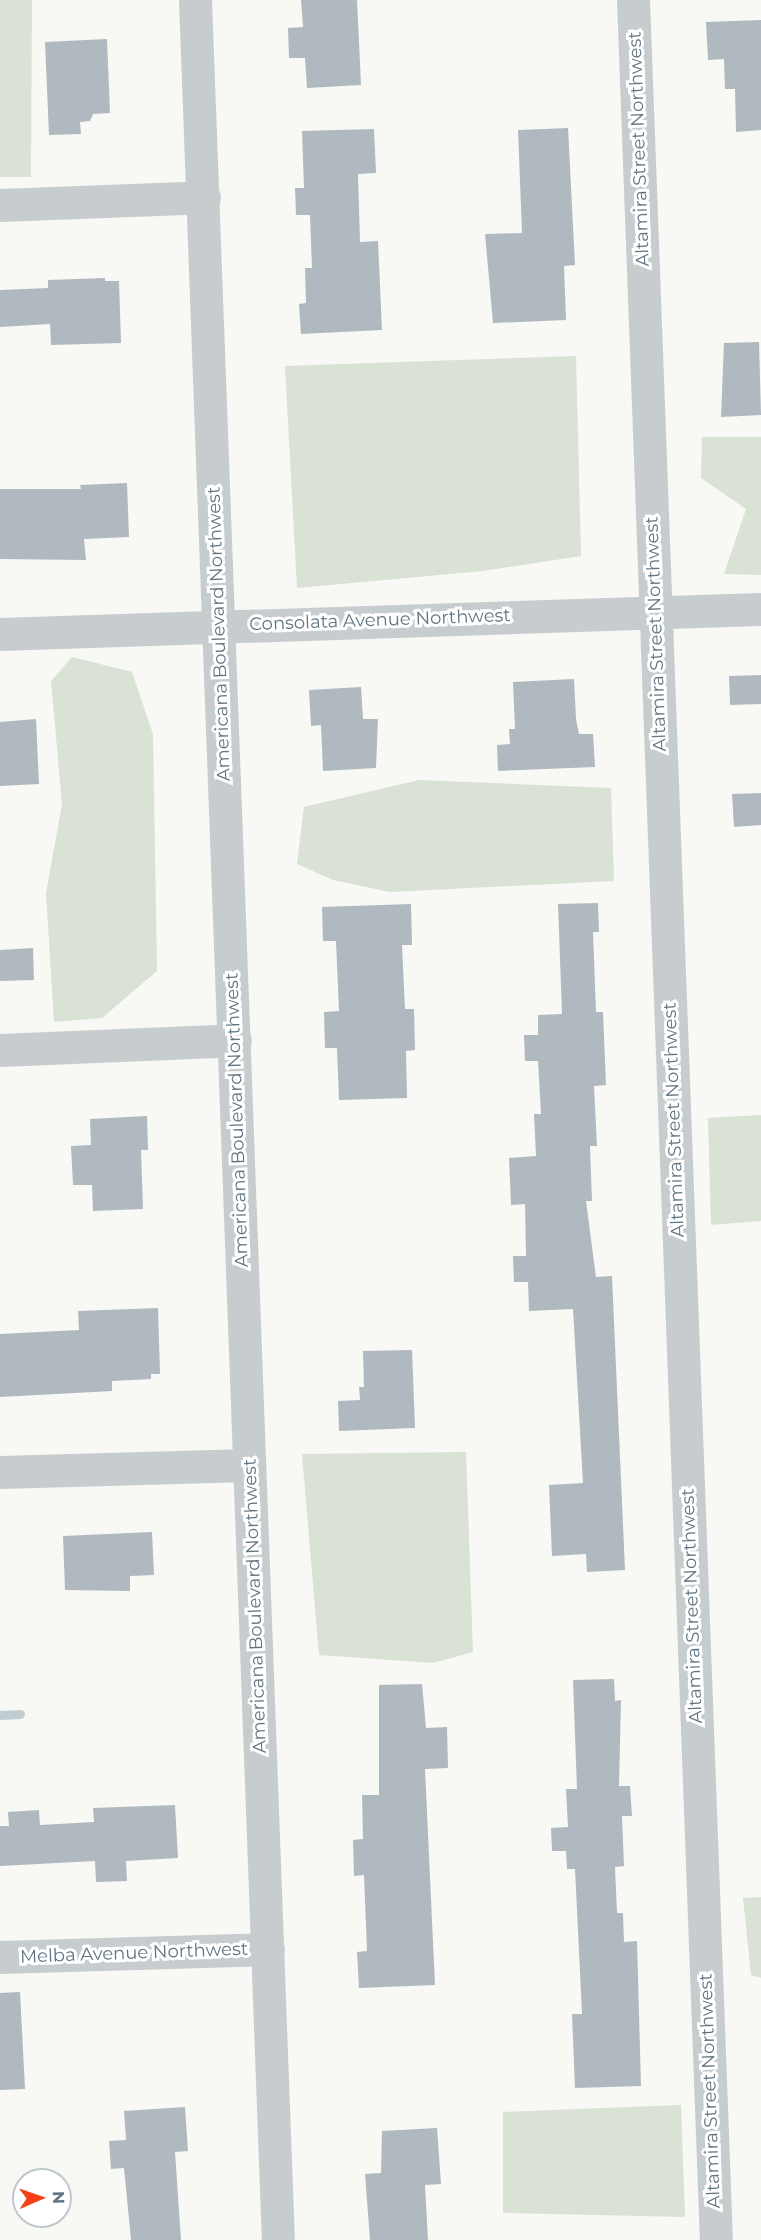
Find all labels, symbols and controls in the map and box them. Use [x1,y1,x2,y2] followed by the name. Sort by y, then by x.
[624,31,654,267] street label: Altamira Street Northwest
[203,486,235,782] street label: Americana Boulevard Northwest
[641,516,671,752] street label: Altamira Street Northwest
[249,605,511,635] street label: Consolata Avenue Northwest
[221,972,253,1268] street label: Americana Boulevard Northwest
[659,1002,689,1238] street label: Altamira Street Northwest
[239,1458,271,1754] street label: Americana Boulevard Northwest
[677,1488,707,1724] street label: Altamira Street Northwest
[20,1938,248,1968] street label: Melba Avenue Northwest
[695,1973,725,2209] street label: Altamira Street Northwest
[12,2168,72,2228] north arrow
[49,2191,68,2204] text: N

